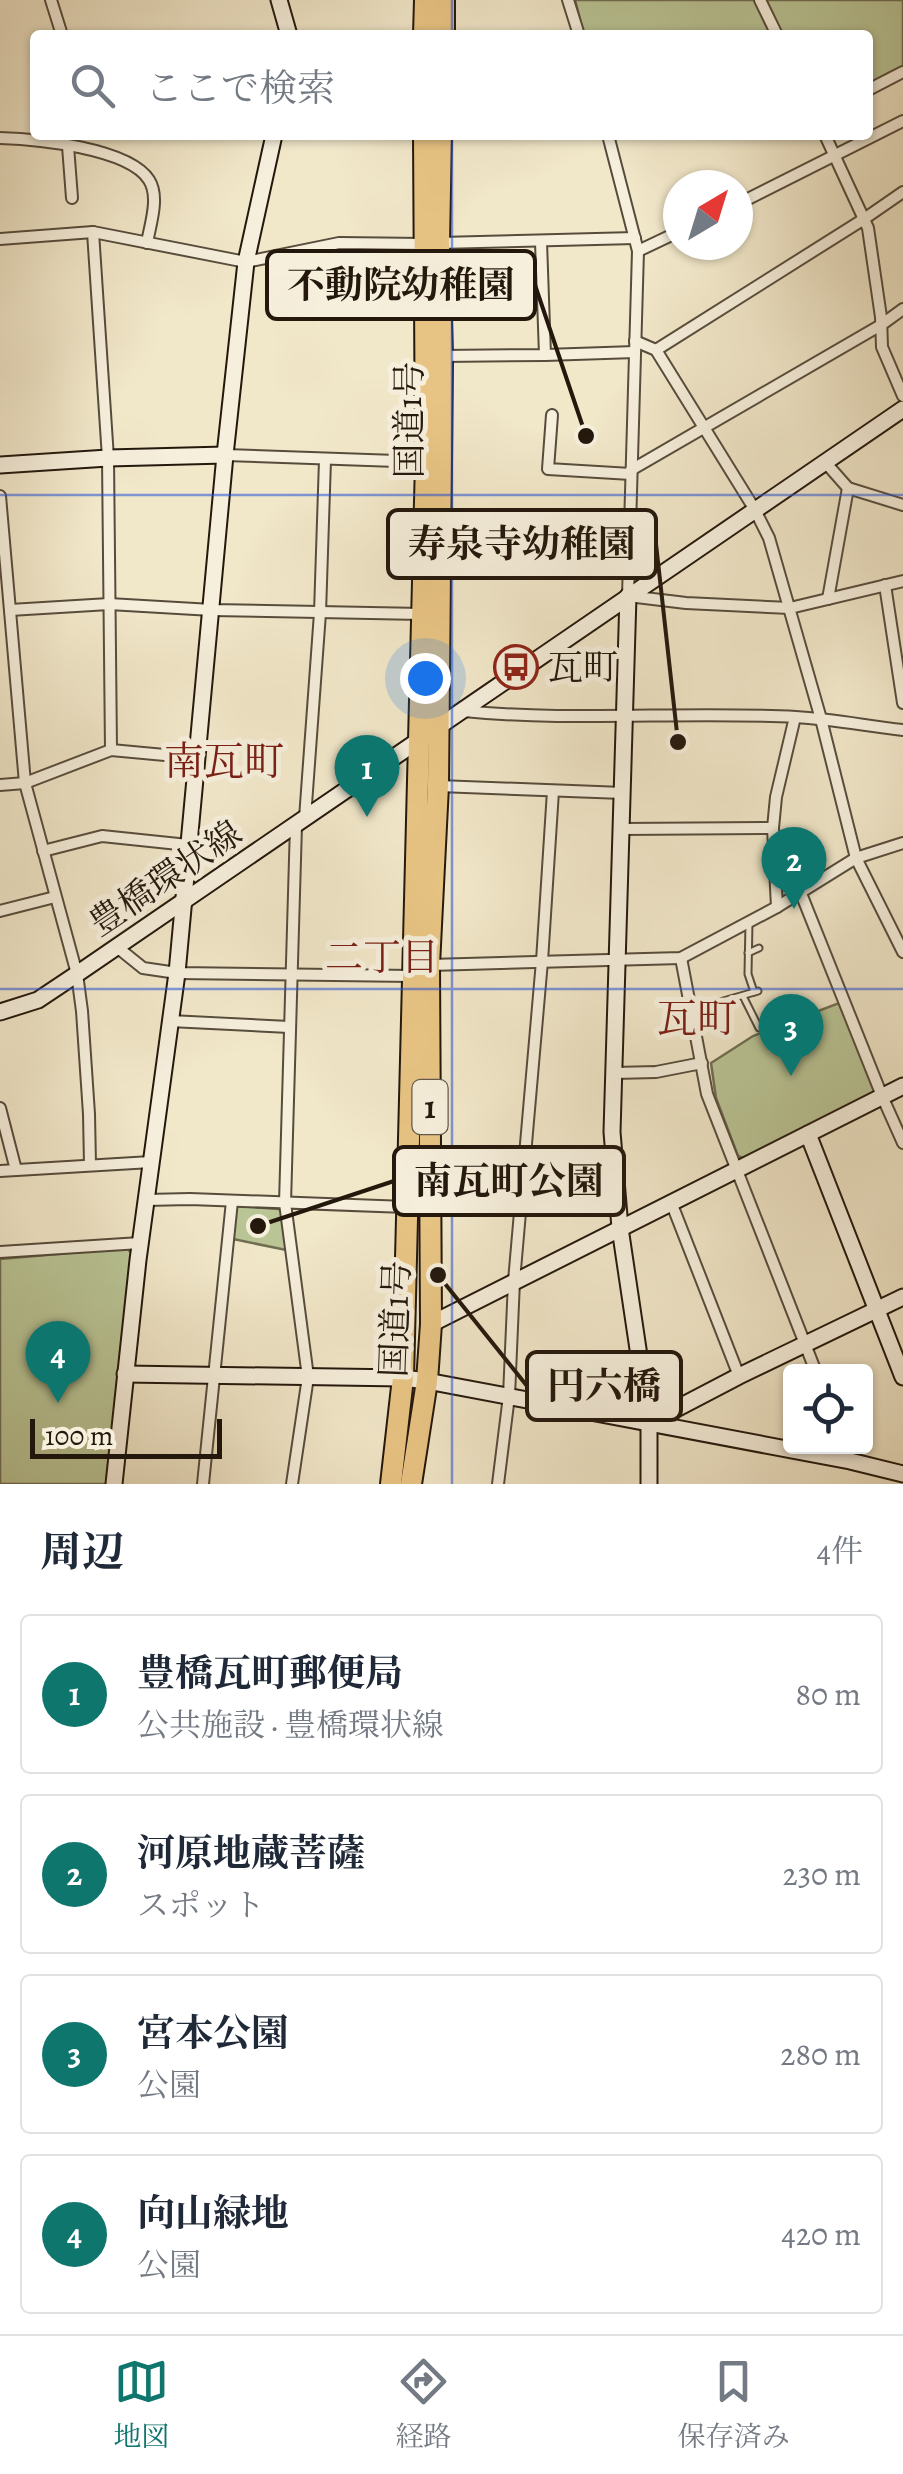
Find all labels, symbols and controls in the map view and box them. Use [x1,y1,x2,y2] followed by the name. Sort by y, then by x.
[30,30,873,140] search box
[65,58,120,113] icon: search
[145,62,335,114] text: ここで検索
[663,170,753,260] north arrow
[267,251,535,319] callout: 不動院幼稚園
[287,259,515,311] text: 不動院幼稚園
[385,362,433,478] street label: 国道1号
[388,510,656,578] callout: 寿泉寺幼稚園
[408,518,636,570] text: 寿泉寺幼稚園
[548,643,618,691] place label: 瓦町
[493,644,539,690] bus stop icon: 瓦町
[400,653,451,704] your location
[164,734,284,789] district label: 南瓦町
[334,734,400,817] pin: 1
[79,809,251,947] street label: 豊橋環状線
[762,826,826,909] pin: 2
[325,931,439,983] district label: 二丁目
[657,991,737,1046] district label: 瓦町
[758,994,824,1076] pin: 3
[412,1080,448,1134] road number: 1
[394,1147,624,1215] callout: 南瓦町公園
[414,1155,604,1207] text: 南瓦町公園
[369,1260,421,1378] street label: 国道1号
[26,1320,90,1403] pin: 4
[527,1352,681,1420] callout: 円六橋
[547,1360,661,1412] text: 円六橋
[783,1364,873,1454] map controls
[783,1364,873,1454] button: locate
[30,1414,222,1458] scale bar
[45,1417,113,1455] text: 100 m
[40,1523,124,1580] text: 周辺
[817,1529,863,1573] text: 4件
[137,1647,403,1699] text: 豊橋瓦町郵便局
[69,1672,80,1716] text: 1
[795,1672,861,1716] text: 80 m
[137,1703,444,1747] text: 公共施設 · 豊橋環状線
[137,1827,365,1879] text: 河原地蔵菩薩
[67,1852,82,1896] text: 2
[782,1852,861,1896] text: 230 m
[137,1883,265,1927] text: スポット
[137,2007,289,2059] text: 宮本公園
[68,2032,81,2076] text: 3
[780,2032,861,2076] text: 280 m
[137,2063,201,2107] text: 公園
[137,2187,289,2239] text: 向山緑地
[67,2212,82,2256] text: 4
[781,2212,861,2256] text: 420 m
[137,2243,201,2287] text: 公園
[113,2354,169,2456] tab: 地図
[395,2354,452,2456] tab: 経路
[678,2354,790,2456] tab: 保存済み

